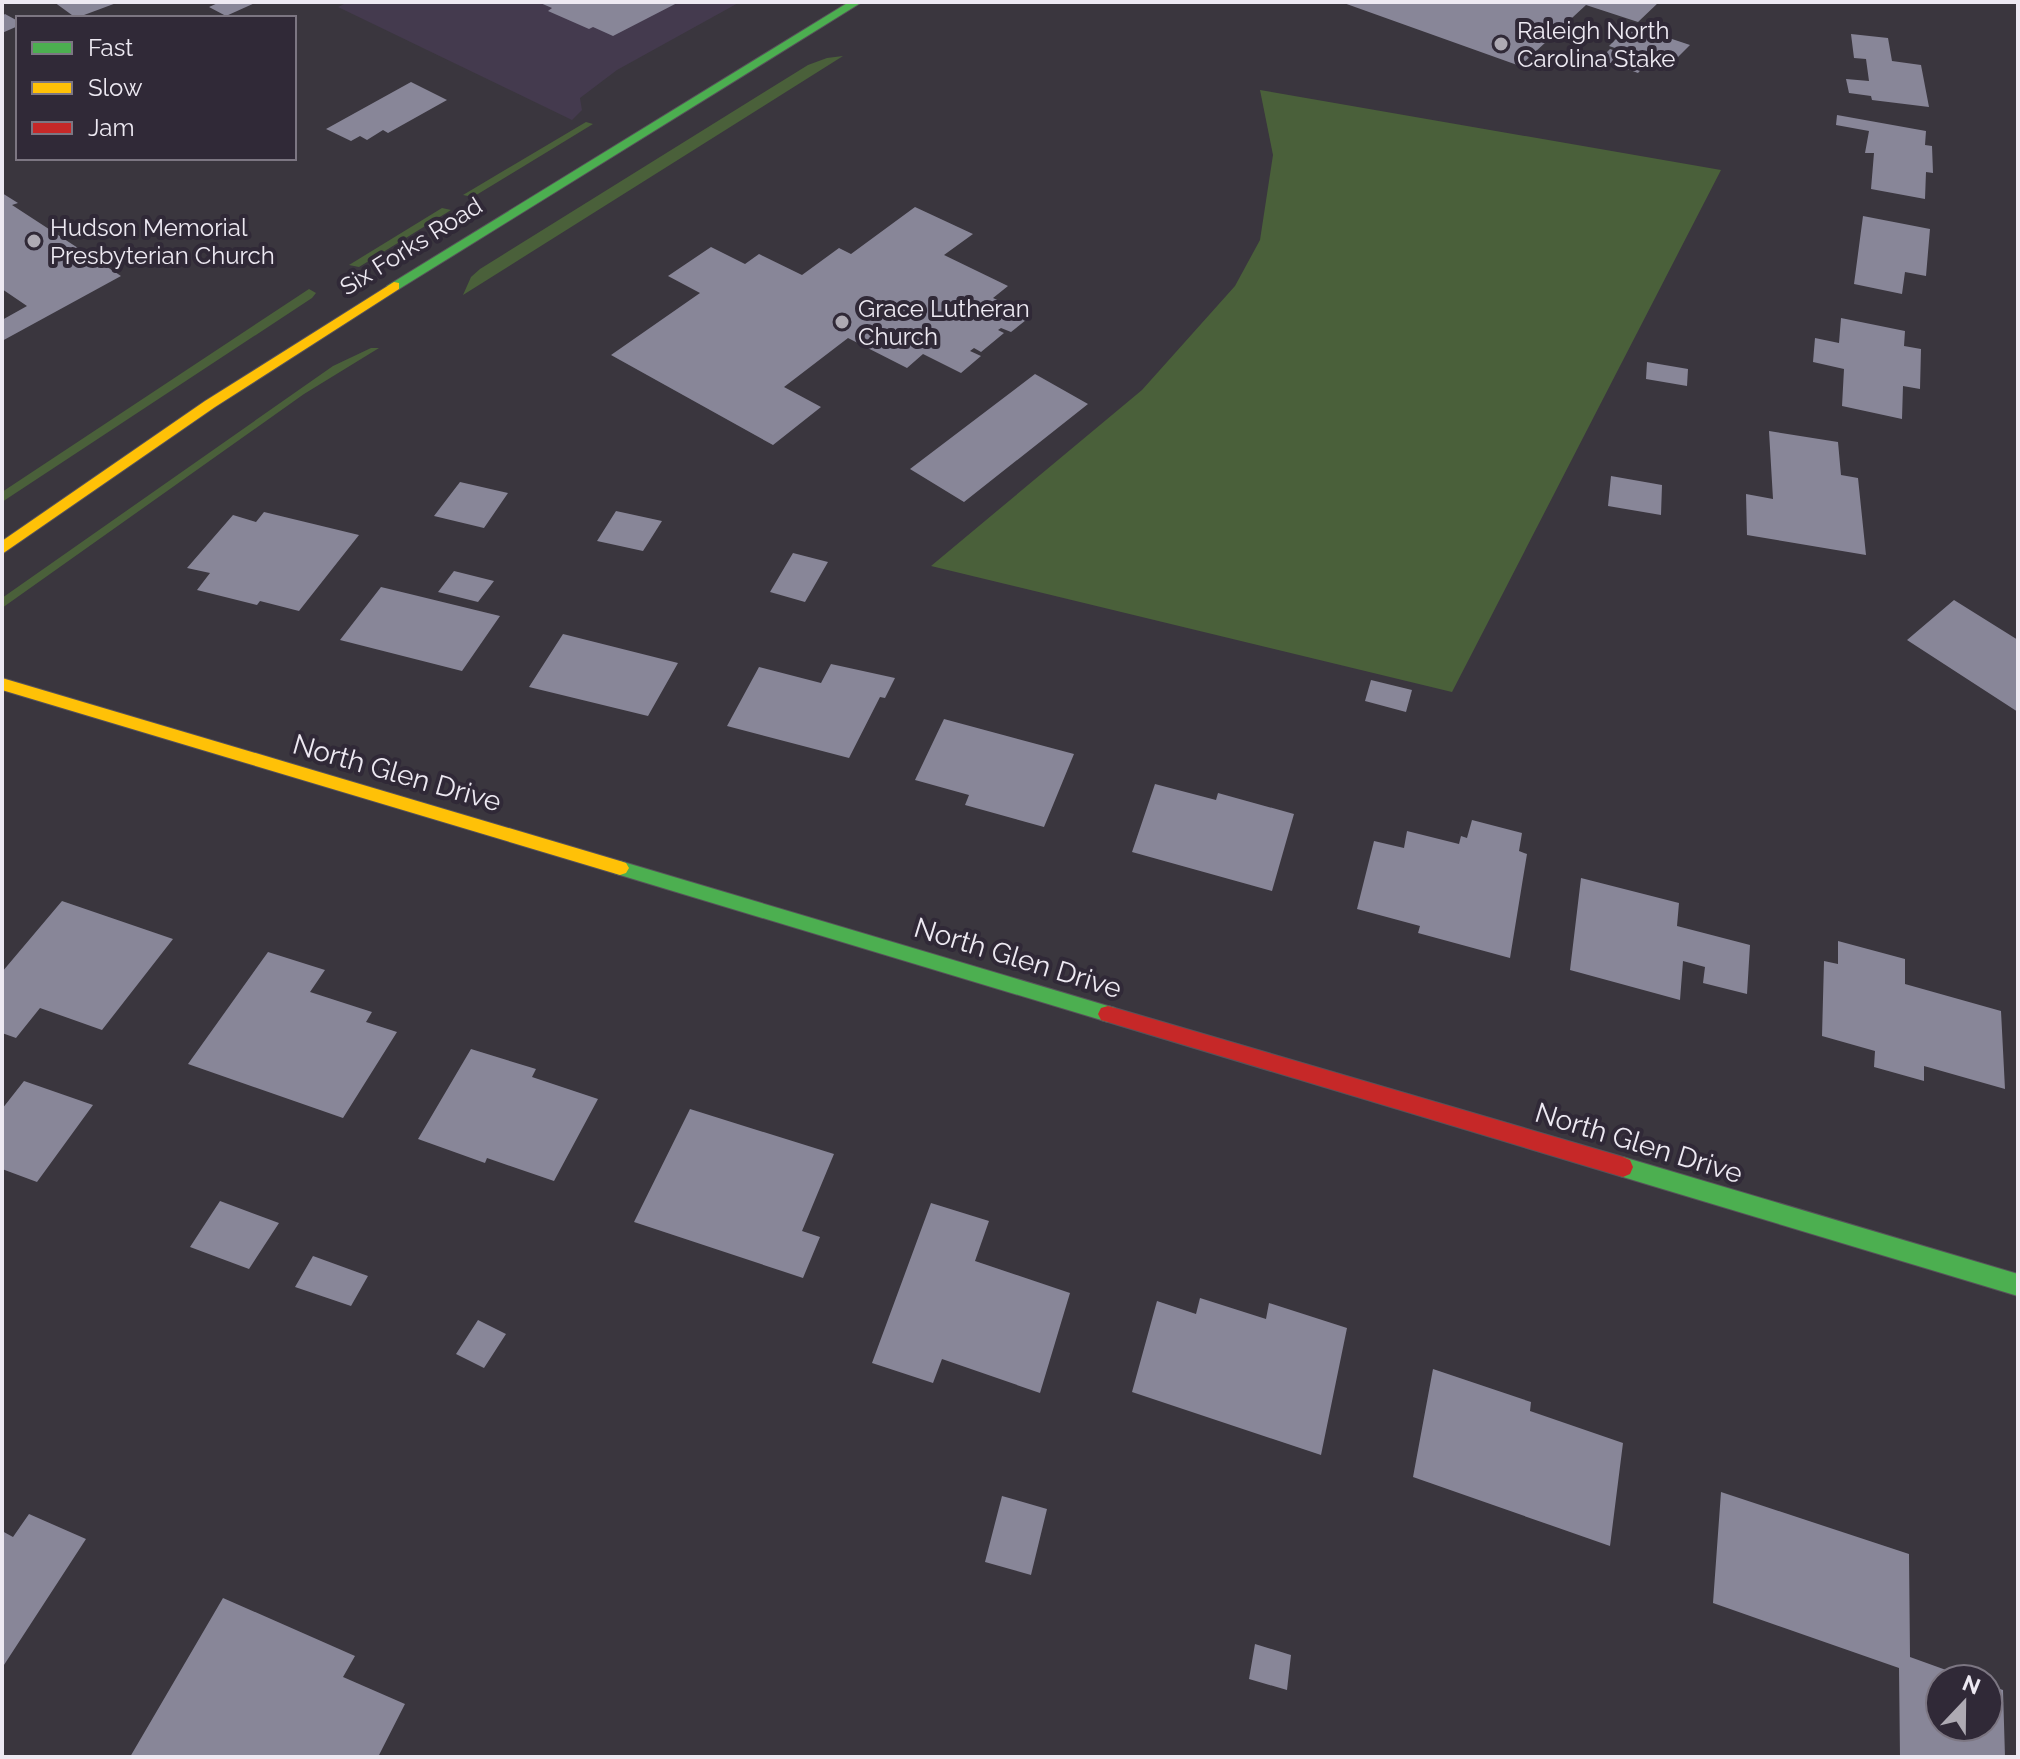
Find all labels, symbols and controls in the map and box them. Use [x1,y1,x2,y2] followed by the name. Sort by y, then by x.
[16,16,296,160] legend
[1517,16,1675,73] place label: Raleigh North Carolina Stake
[88,33,133,62] text: Fast
[1492,35,1510,53] marker: Raleigh North Carolina Stake
[88,73,143,102] text: Slow
[88,113,134,142] text: Jam
[335,191,487,301] street label: Six Forks Road
[50,213,275,270] place label: Hudson Memorial Presbyterian Church
[25,232,43,250] marker: Hudson Memorial Presbyterian Church
[858,294,1030,351] place label: Grace Lutheran Church
[833,313,851,331] marker: Grace Lutheran Church
[289,727,505,819] street label: North Glen Drive
[910,911,1126,1005] street label: North Glen Drive
[1531,1096,1747,1190] street label: North Glen Drive
[1924,1663,2004,1743] north arrow
[1959,1669,1984,1700] text: N

